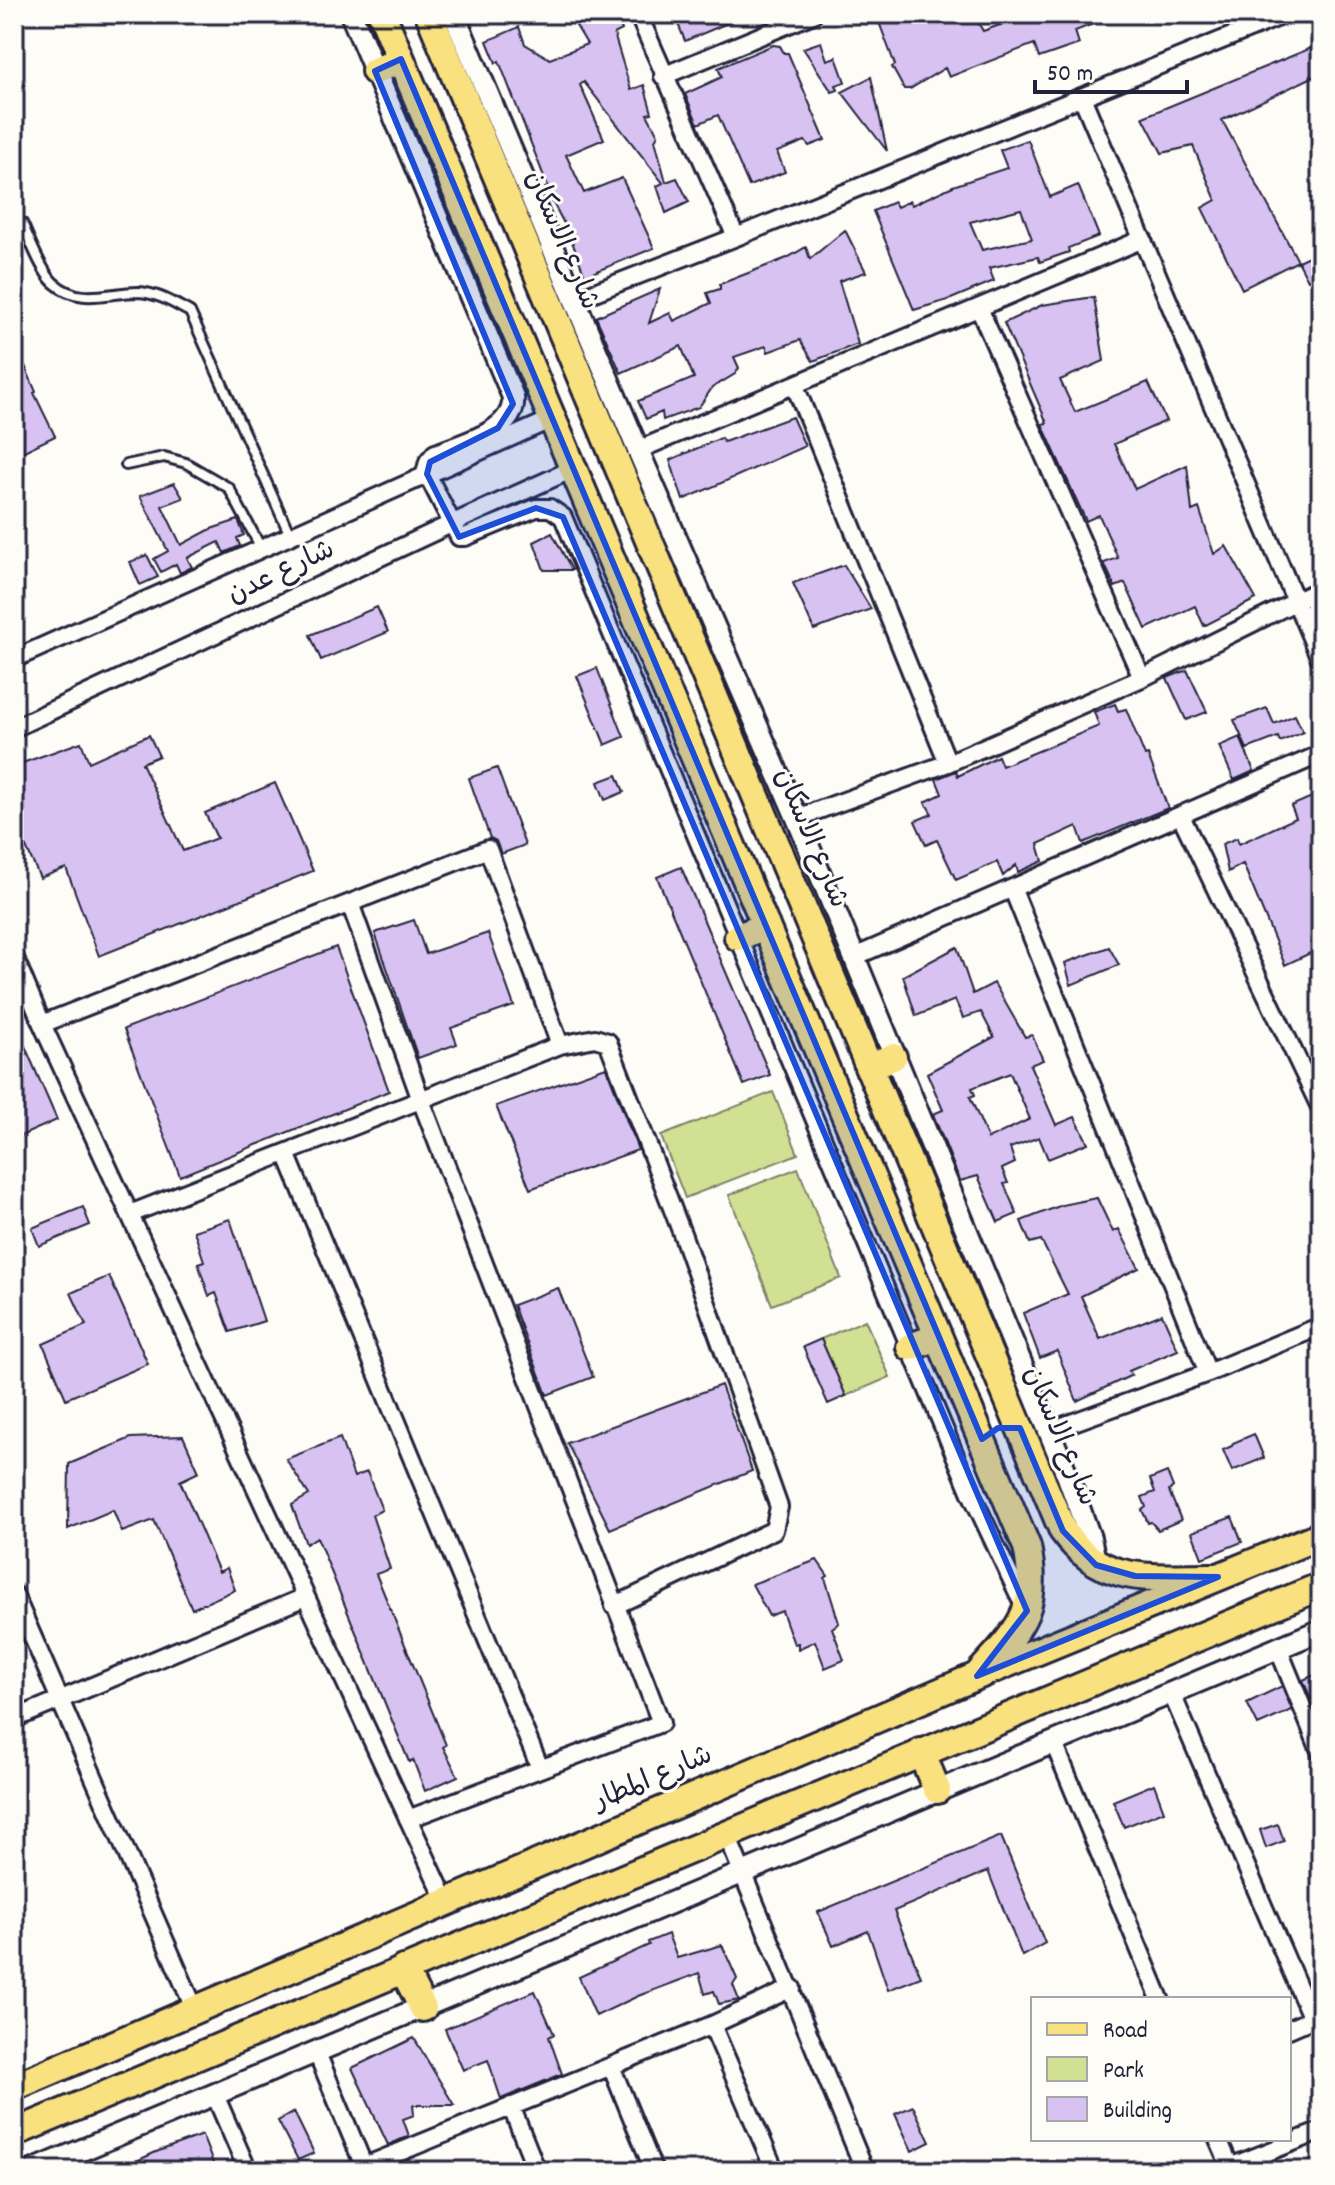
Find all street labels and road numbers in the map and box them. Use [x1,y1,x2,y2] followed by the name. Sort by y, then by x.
[513,165,607,317] street label: شارع الاسكان
[222,532,342,616] street label: شارع عدن
[762,763,856,915] street label: شارع الاسكان
[1011,1361,1105,1513] street label: شارع الاسكان
[586,1737,720,1824] street label: شارع المطار

